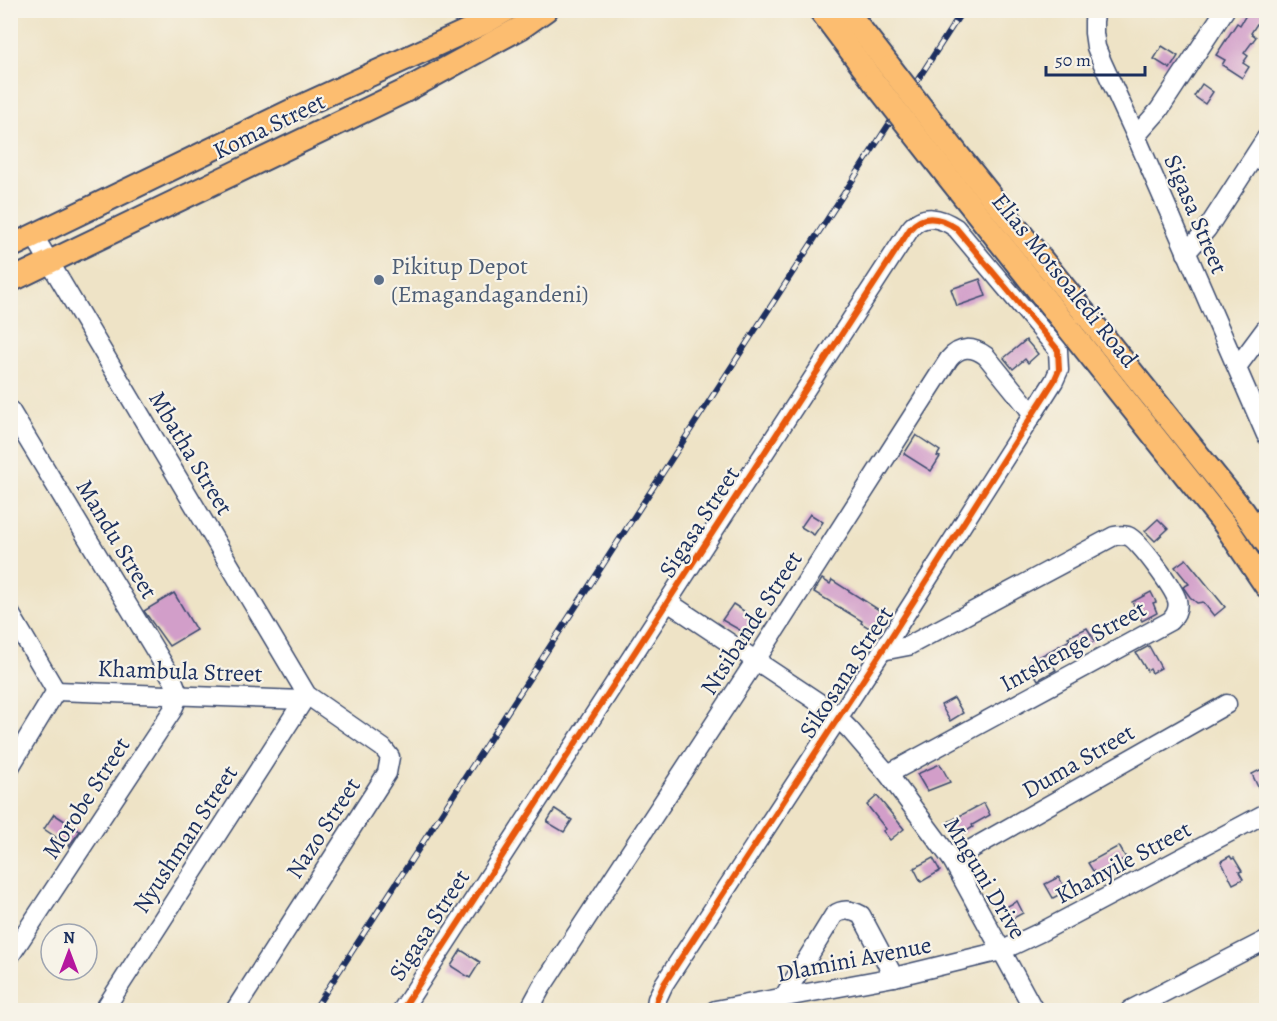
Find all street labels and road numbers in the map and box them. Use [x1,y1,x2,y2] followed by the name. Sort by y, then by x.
[208,85,331,167] street label: Koma Street
[1157,149,1236,279] street label: Sigasa Street
[985,186,1145,374] street label: Elias Motsoaledi Road
[141,385,241,521] street label: Mbatha Street
[651,460,747,584] street label: Sigasa Street
[69,473,165,605] street label: Mandu Street
[693,545,810,701] street label: Ntsibande Street
[994,593,1152,699] street label: Intshenge Street
[791,600,901,744] street label: Sikosana Street
[97,652,263,690] street label: Khambula Street
[1016,716,1140,806] street label: Duma Street
[35,731,137,865] street label: Morobe Street
[125,759,245,919] street label: Nyushman Street
[278,771,368,885] street label: Nazo Street
[936,811,1034,945] street label: Mnguni Drive
[1049,813,1197,911] street label: Khanyile Street
[381,863,477,987] street label: Sigasa Street
[774,928,934,990] street label: Dlamini Avenue

